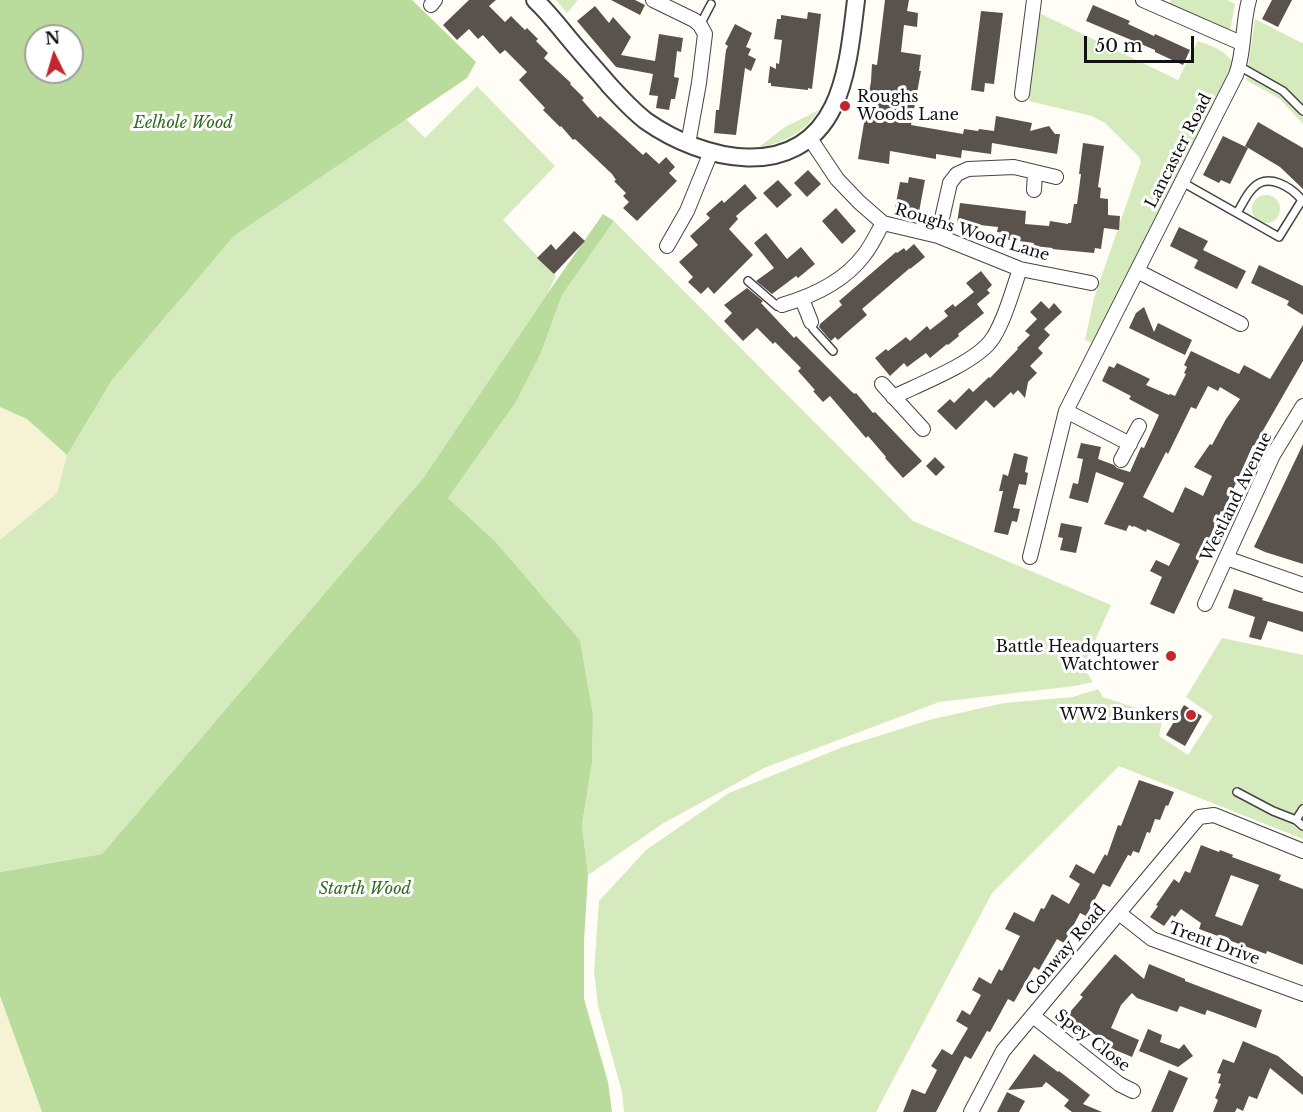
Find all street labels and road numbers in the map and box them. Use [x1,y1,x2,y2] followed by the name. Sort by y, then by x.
[1142,90,1216,212] street label: Lancaster Road
[892,200,1052,266] street label: Roughs Wood Lane
[1197,429,1277,565] street label: Westland Avenue
[1022,900,1110,1000] street label: Conway Road
[1166,919,1262,969] street label: Trent Drive
[1051,1006,1133,1076] street label: Spey Close

